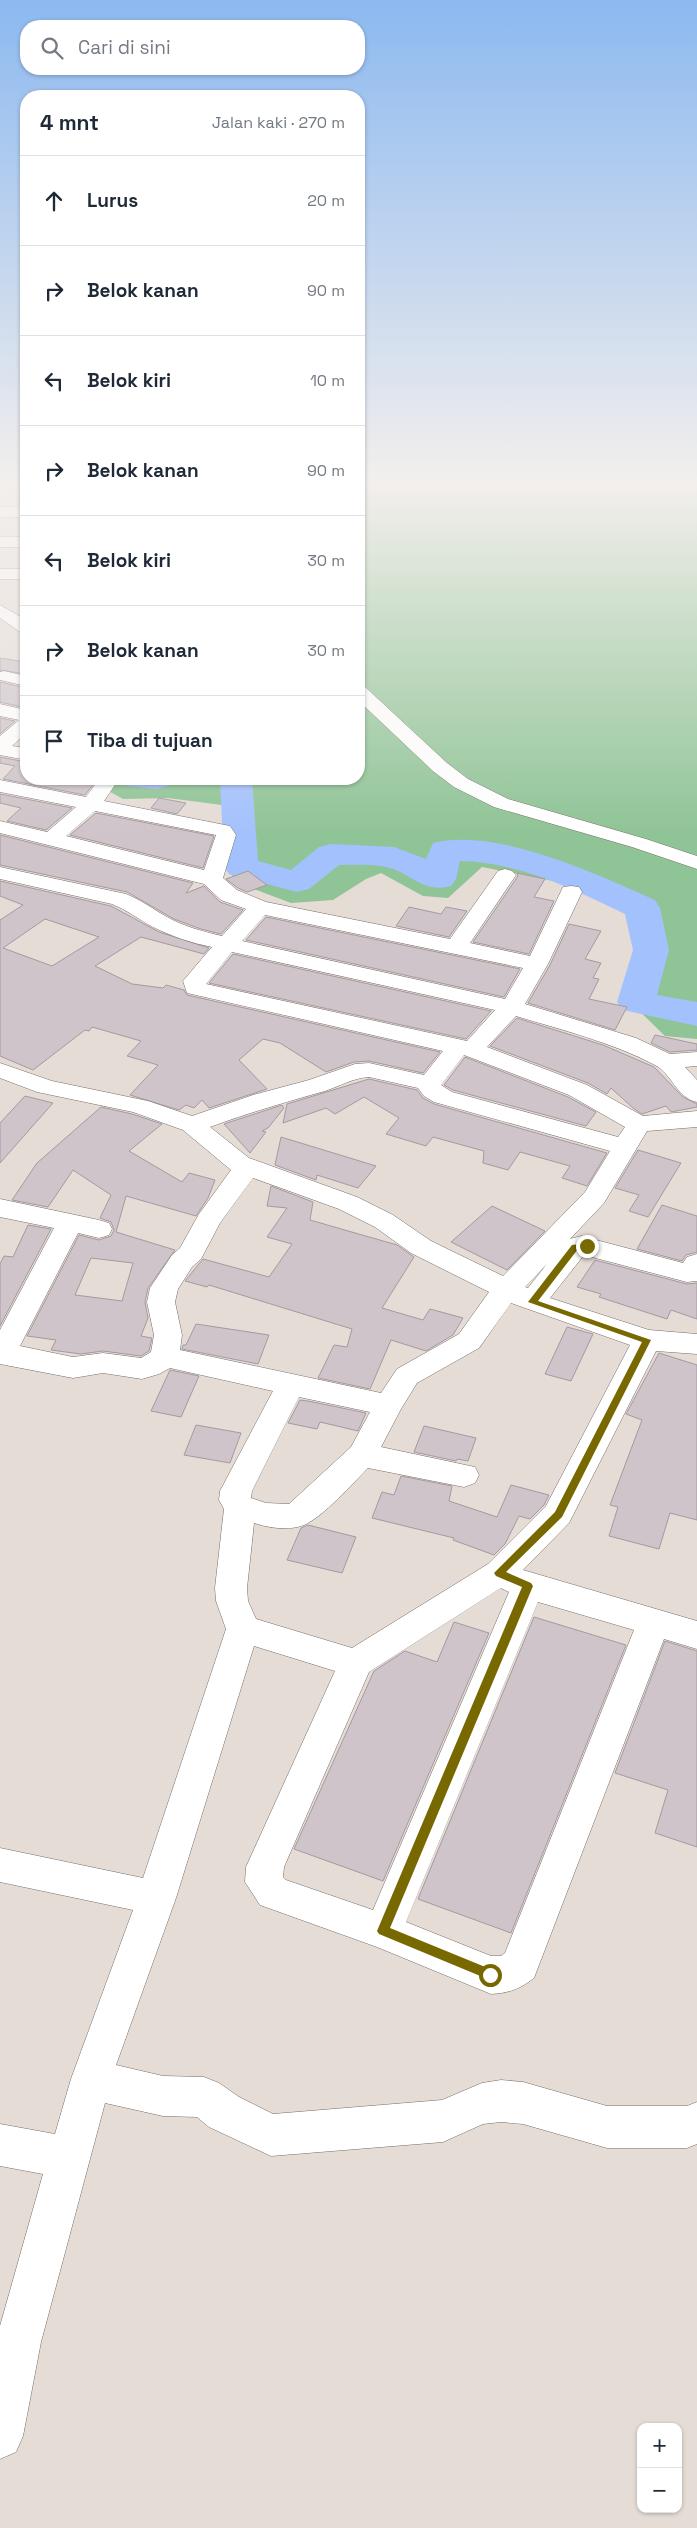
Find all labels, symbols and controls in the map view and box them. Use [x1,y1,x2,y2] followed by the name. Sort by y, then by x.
[20,20,365,75] search box
[38,34,66,62] icon: search
[78,35,171,60] text: Cari di sini
[40,109,99,136] text: 4 mnt
[212,112,345,133] text: Jalan kaki · 270 m
[40,187,68,215] icon: ahead
[87,188,138,213] text: Lurus
[307,190,345,211] text: 20 m
[40,277,68,305] icon: right
[87,278,199,303] text: Belok kanan
[307,280,345,301] text: 90 m
[40,367,68,395] icon: left
[87,368,171,393] text: Belok kiri
[310,370,345,391] text: 10 m
[40,457,68,485] icon: right
[87,458,199,483] text: Belok kanan
[307,460,345,481] text: 90 m
[40,547,68,575] icon: left
[87,548,171,573] text: Belok kiri
[307,550,345,571] text: 30 m
[40,637,68,665] icon: right
[87,638,199,663] text: Belok kanan
[307,640,345,661] text: 30 m
[40,727,68,755] icon: arrive
[87,728,213,753] text: Tiba di tujuan
[576,1235,599,1258] route end
[479,1964,502,1987] route start
[637,2423,682,2513] map controls
[637,2423,682,2468] button: +
[637,2468,682,2513] button: −

